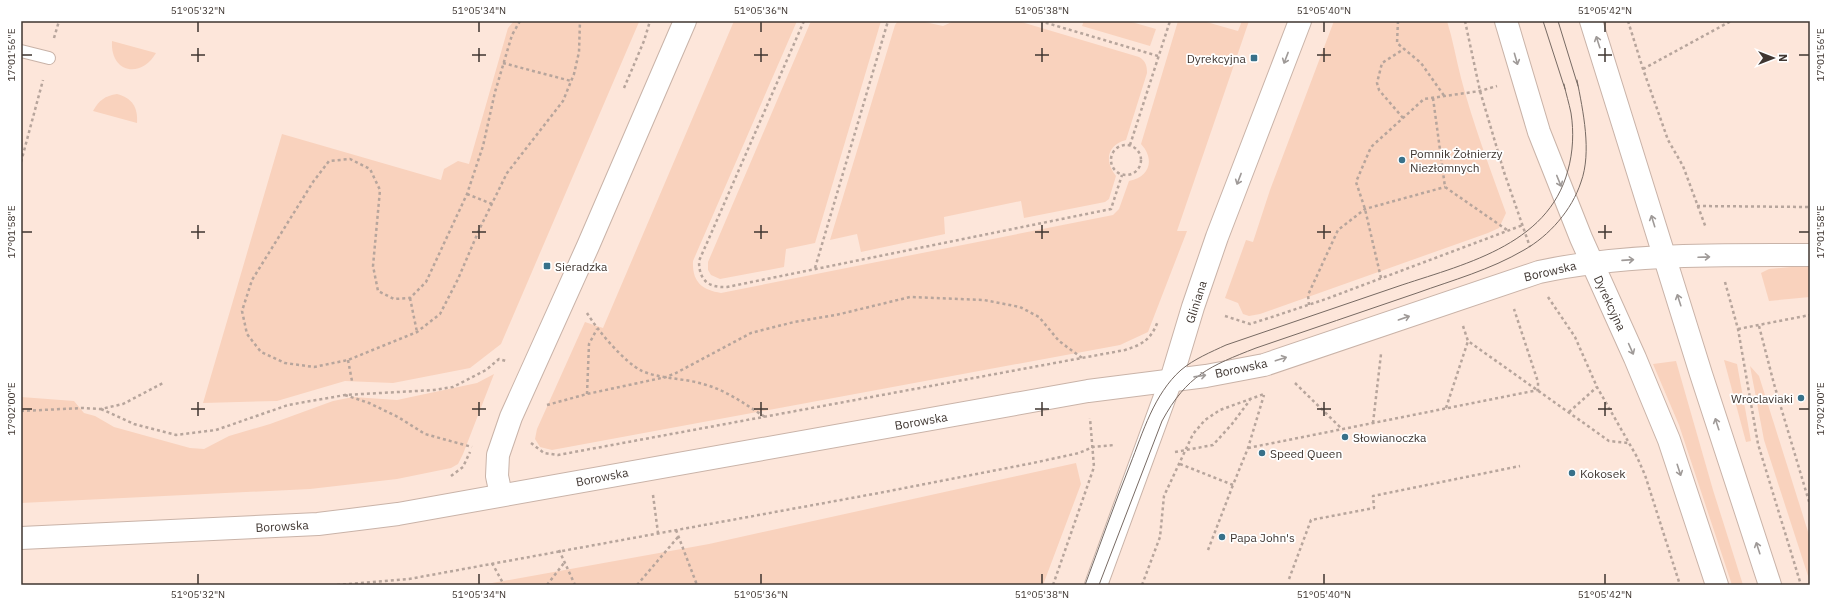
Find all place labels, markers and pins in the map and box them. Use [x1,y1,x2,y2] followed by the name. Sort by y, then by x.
[1187,51,1247,66] place label: Dyrekcyjna
[1249,53,1259,63] marker: Dyrekcyjna
[1410,146,1503,175] place label: Pomnik Żołnierzy Niezłomnych
[1397,155,1407,165] marker: Pomnik Żołnierzy Niezłomnych
[555,259,608,274] place label: Sieradzka
[542,261,552,271] marker: Sieradzka
[1731,391,1793,406] place label: Wroclaviaki
[1796,393,1806,403] marker: Wroclaviaki
[1353,430,1427,445] place label: Słowianoczka
[1340,432,1350,442] marker: Słowianoczka
[1270,446,1342,461] place label: Speed Queen
[1257,448,1267,458] marker: Speed Queen
[1580,466,1626,481] place label: Kokosek
[1567,468,1577,478] marker: Kokosek
[1230,530,1295,545] place label: Papa John's
[1217,532,1227,542] marker: Papa John's

